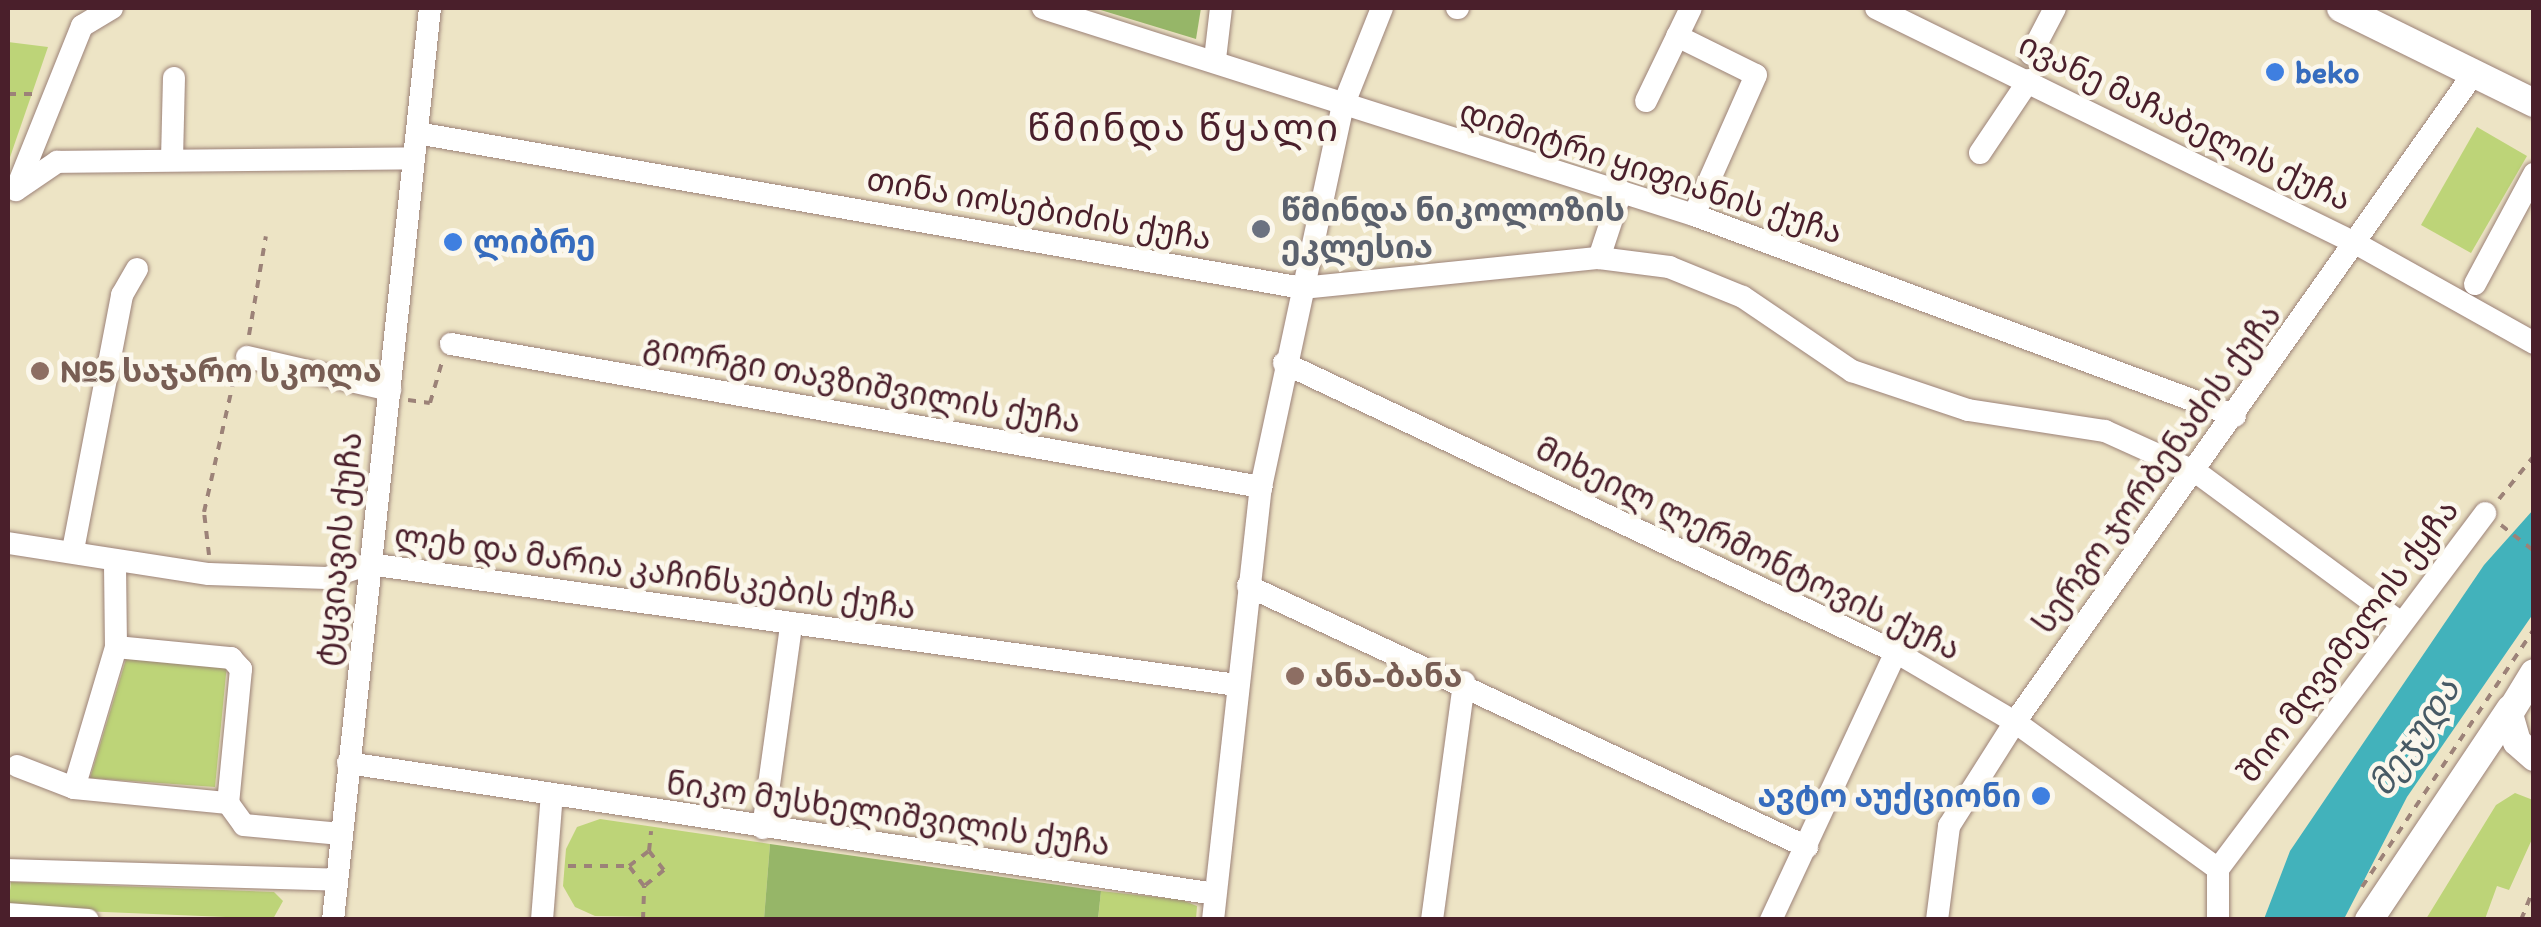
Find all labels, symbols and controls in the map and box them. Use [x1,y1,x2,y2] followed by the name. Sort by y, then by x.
[2013,25,2357,219] street label: ივანე მაჩაბელის ქუჩა
[2295,53,2359,91] place label: beko
[2264,61,2286,83] marker: beko
[1455,92,1847,252] street label: დიმიტრი ყიფიანის ქუჩა
[1027,106,1341,152] district label: წმინდა წყალი
[864,160,1214,258] street label: თინა იოსებიძის ქუჩა
[1281,192,1625,267] place label: წმინდა ნიკოლოზის ეკლესია
[1250,218,1272,240] marker: წმინდა ნიკოლოზის ეკლესია
[473,223,595,261] place label: ლიბრე
[442,231,464,253] marker: ლიბრე
[2025,297,2289,641] street label: სერგო ჯორბენაძის ქუჩა
[641,327,1083,441] street label: გიორგი თავზიშვილის ქუჩა
[60,352,382,390] place label: №5 საჯარო სკოლა
[29,360,51,382] marker: №5 საჯარო სკოლა
[1530,429,1966,669] street label: მიხეილ ლერმონტოვის ქუჩა
[308,430,370,668] street label: ტყვიავის ქუჩა
[2229,492,2467,790] street label: შიო მღვიმელის ქყჩა
[392,516,918,628] street label: ლეხ და მარია კაჩინსკების ქუჩა
[1315,657,1462,695] place label: ანა-ბანა
[1284,665,1306,687] marker: ანა-ბანა
[2360,671,2468,803] water label: მეჯუდა
[664,764,1112,864] street label: ნიკო მუსხელიშვილის ქუჩა
[1758,777,2021,815] place label: ავტო აუქციონი
[2030,785,2052,807] marker: ავტო აუქციონი

